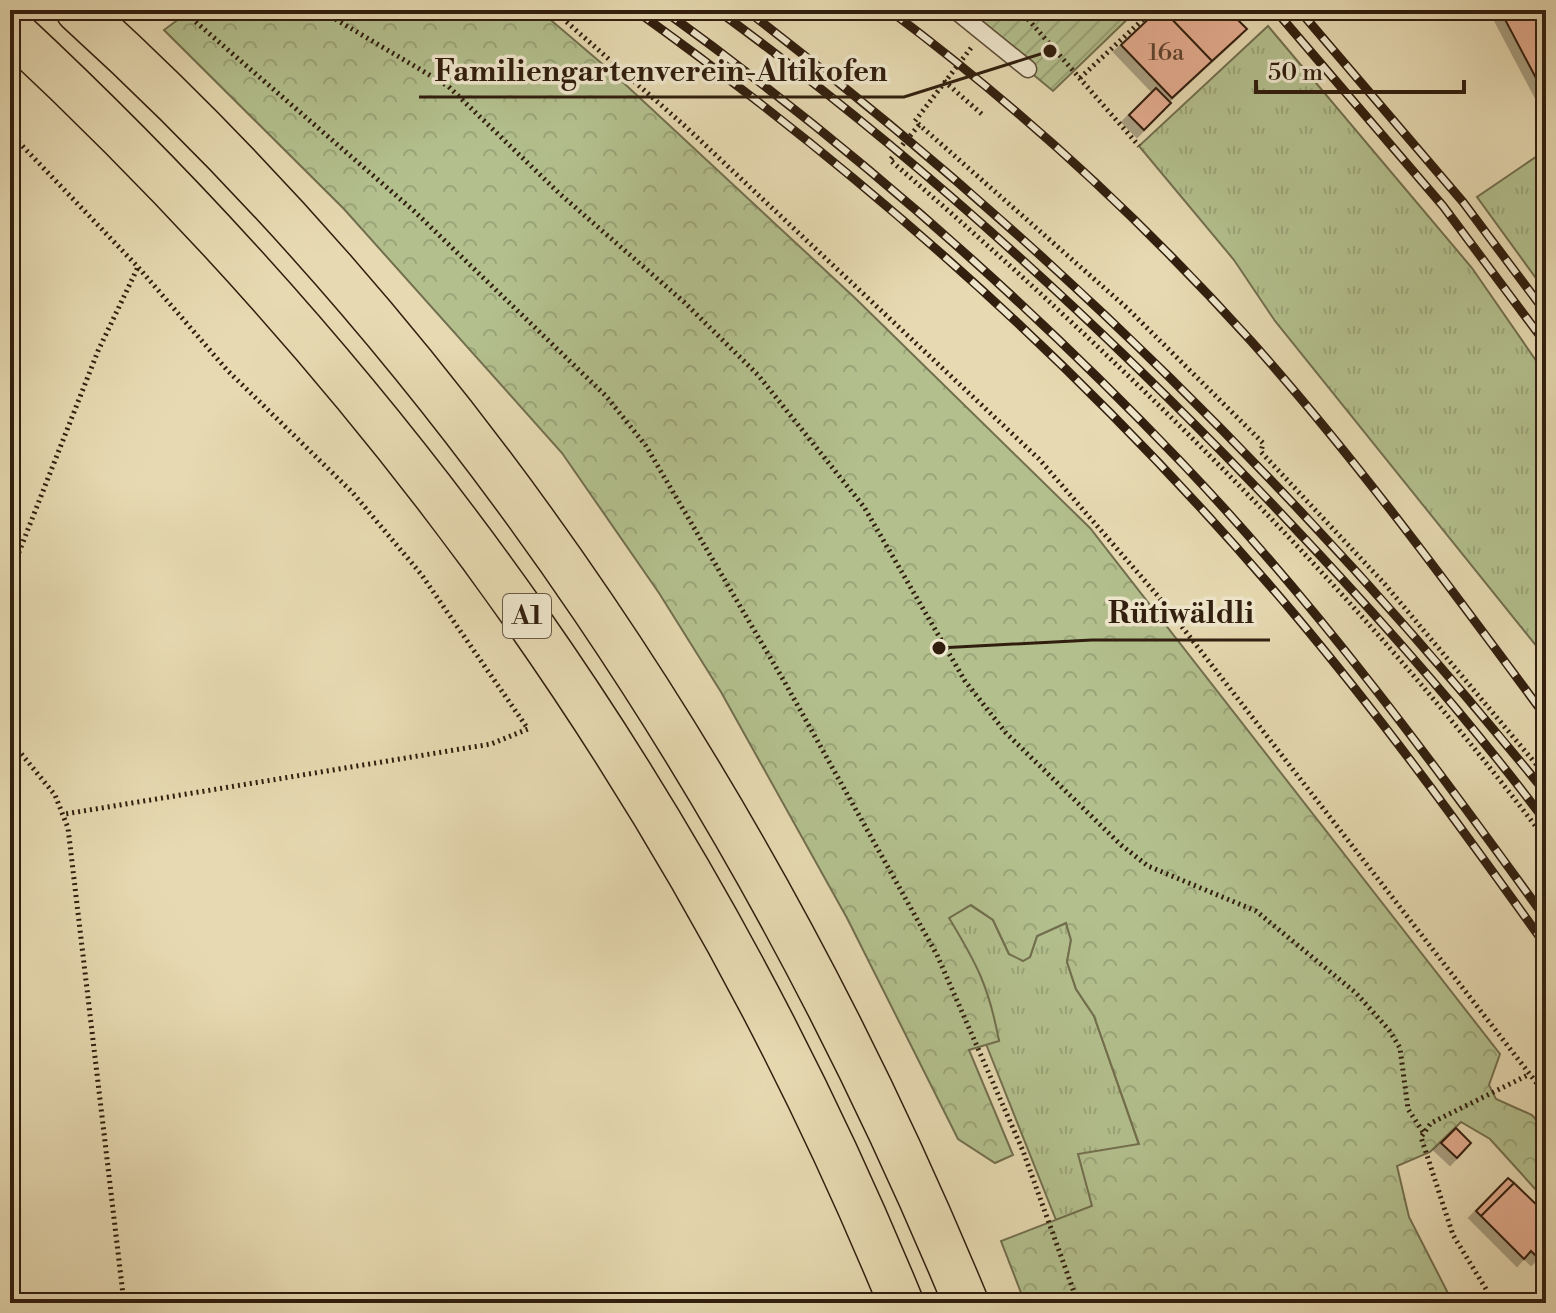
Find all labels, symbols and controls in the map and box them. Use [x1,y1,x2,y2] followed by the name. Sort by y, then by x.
[1148,38,1185,68] house number: 16a
[419,43,904,97] callout: Familiengartenverein-Altikofen
[1256,44,1464,94] scale bar
[435,53,888,91] text: Familiengartenverein-Altikofen
[1268,58,1323,88] text: 50 m
[1092,586,1270,640] callout: Rütiwäldli
[503,594,551,638] road number: A1
[1108,595,1254,633] text: Rütiwäldli

